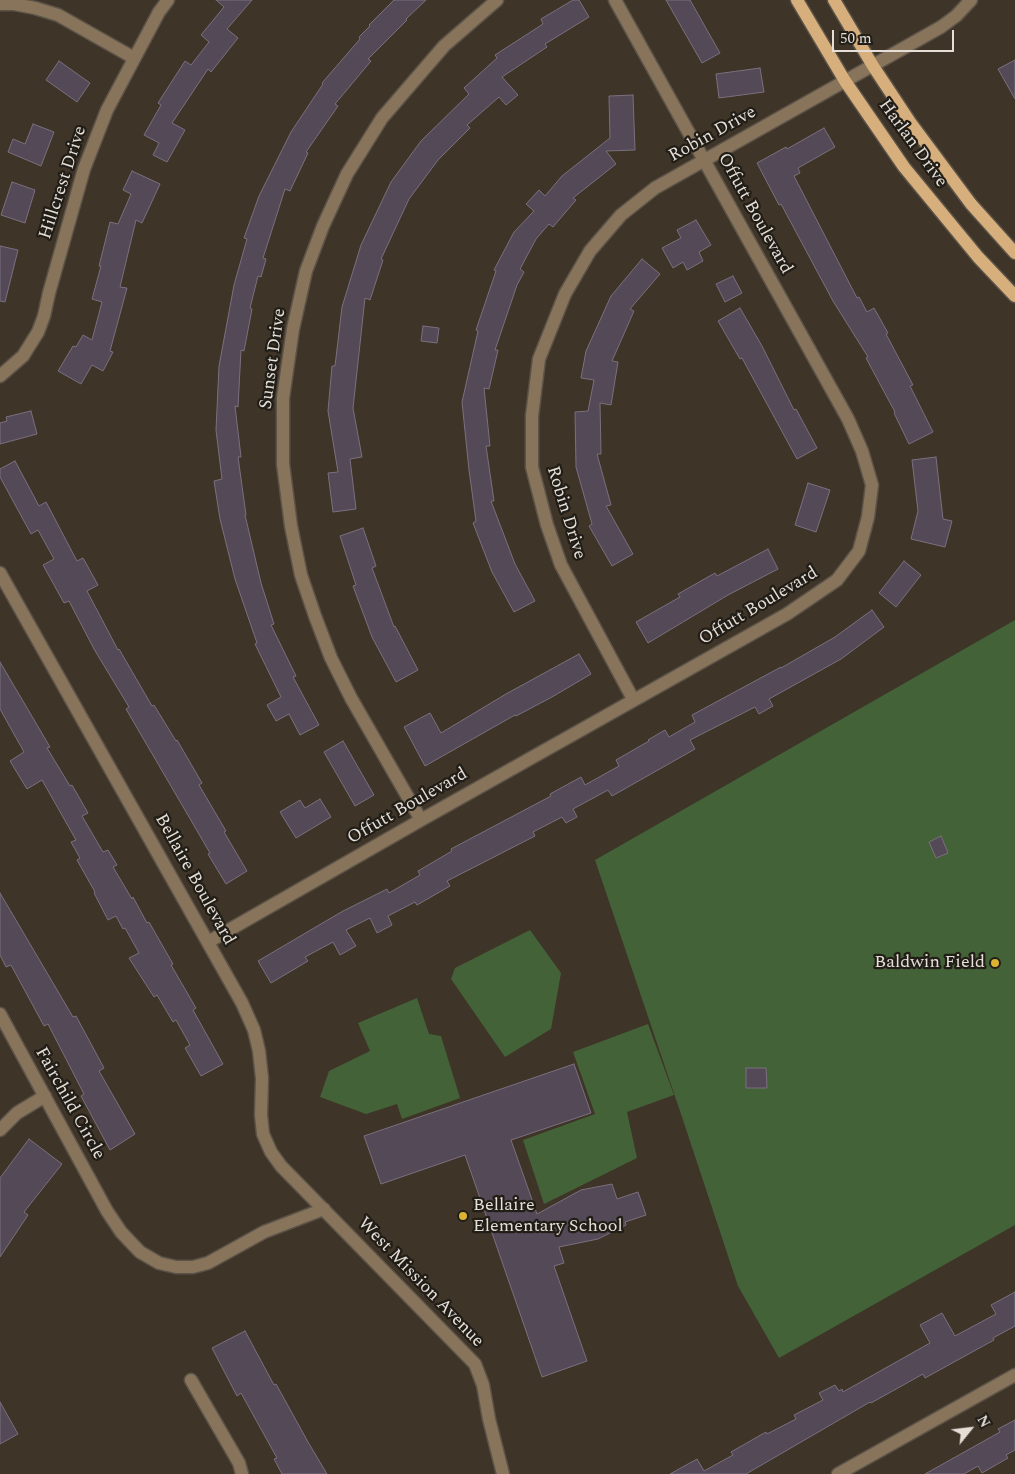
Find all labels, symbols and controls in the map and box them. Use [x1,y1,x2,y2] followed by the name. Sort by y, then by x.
[835,20,958,52] scale bar
[840,27,872,50] text: 50 m
[873,96,951,192] street label: Harlan Drive
[666,102,760,168] street label: Robin Drive
[36,124,92,242] street label: Hillcrest Drive
[712,150,796,278] street label: Offutt Boulevard
[256,307,292,411] street label: Sunset Drive
[541,464,589,562] street label: Robin Drive
[696,563,822,651] street label: Offutt Boulevard
[344,764,472,850] street label: Offutt Boulevard
[149,811,239,949] street label: Bellaire Boulevard
[874,952,985,974] place label: Baldwin Field
[989,957,1001,969] marker: Baldwin Field
[29,1044,109,1164] street label: Fairchild Circle
[473,1195,623,1238] place label: Bellaire Elementary School
[457,1210,469,1222] marker: Bellaire Elementary School
[352,1213,488,1353] street label: West Mission Avenue
[945,1404,995,1454] north arrow
[972,1411,996,1432] text: N

